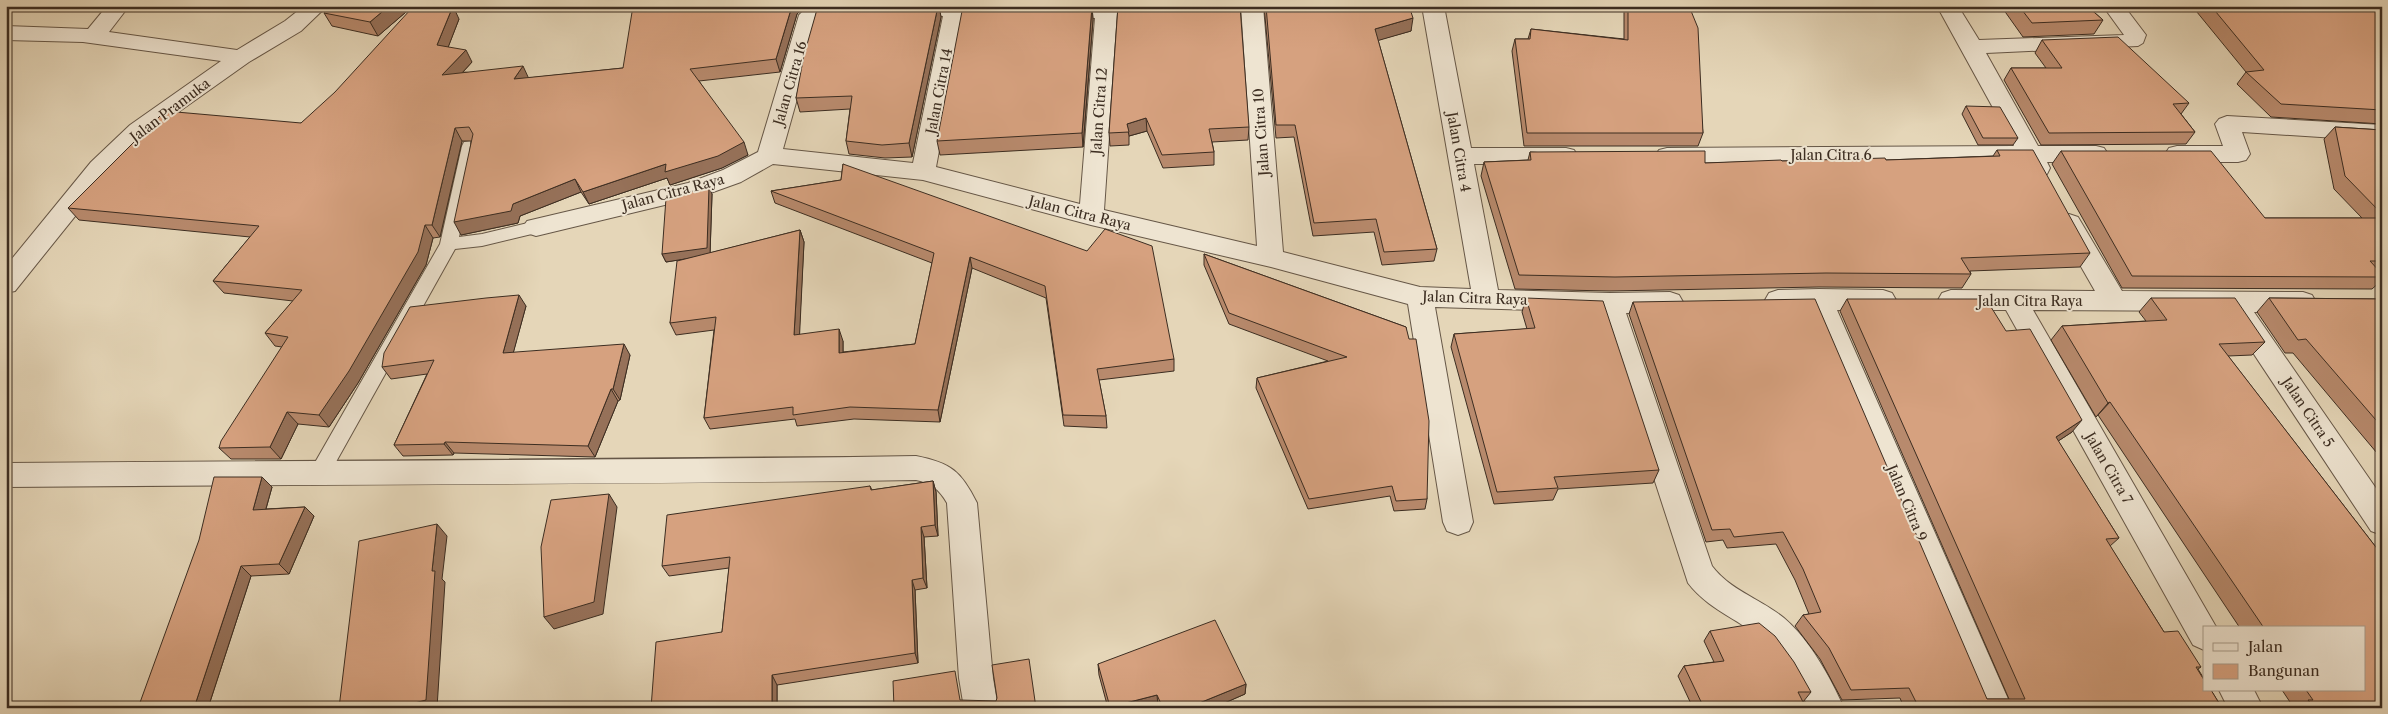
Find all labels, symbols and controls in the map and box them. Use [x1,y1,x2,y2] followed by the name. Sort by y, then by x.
[769,39,811,129] street label: Jalan Citra 16
[921,47,956,137] street label: Jalan Citra 14
[1087,67,1111,157] street label: Jalan Citra 12
[125,74,214,147] street label: Jalan Pramuka
[1249,87,1273,178] street label: Jalan Citra 10
[1443,109,1475,193] street label: Jalan Citra 4
[1788,146,1872,164] street label: Jalan Citra 6
[618,170,727,215] street label: Jalan Citra Raya
[1025,191,1134,235] street label: Jalan Citra Raya
[1420,287,1528,309] street label: Jalan Citra Raya
[1975,292,2083,310] street label: Jalan Citra Raya
[2277,372,2338,450] street label: Jalan Citra 5
[2080,427,2137,507] street label: Jalan Citra 7
[1882,460,1931,544] street label: Jalan Citra 9
[2203,626,2366,692] legend
[2246,637,2283,656] text: Jalan
[2248,661,2320,680] text: Bangunan

